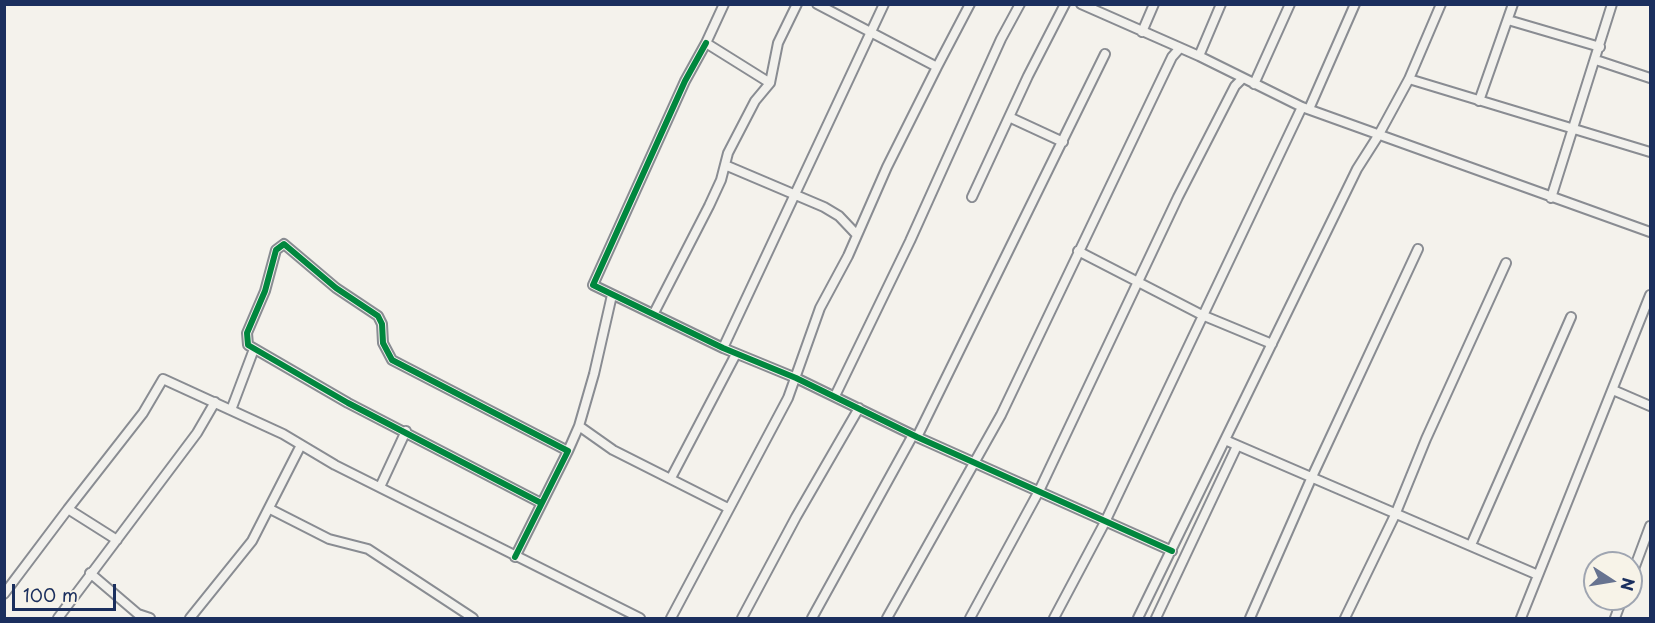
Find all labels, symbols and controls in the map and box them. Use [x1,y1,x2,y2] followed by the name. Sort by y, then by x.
[1583,551,1643,611] north arrow
[15,572,118,610] scale bar
[1616,576,1642,593] text: N
[23,581,78,608] text: 100 m

